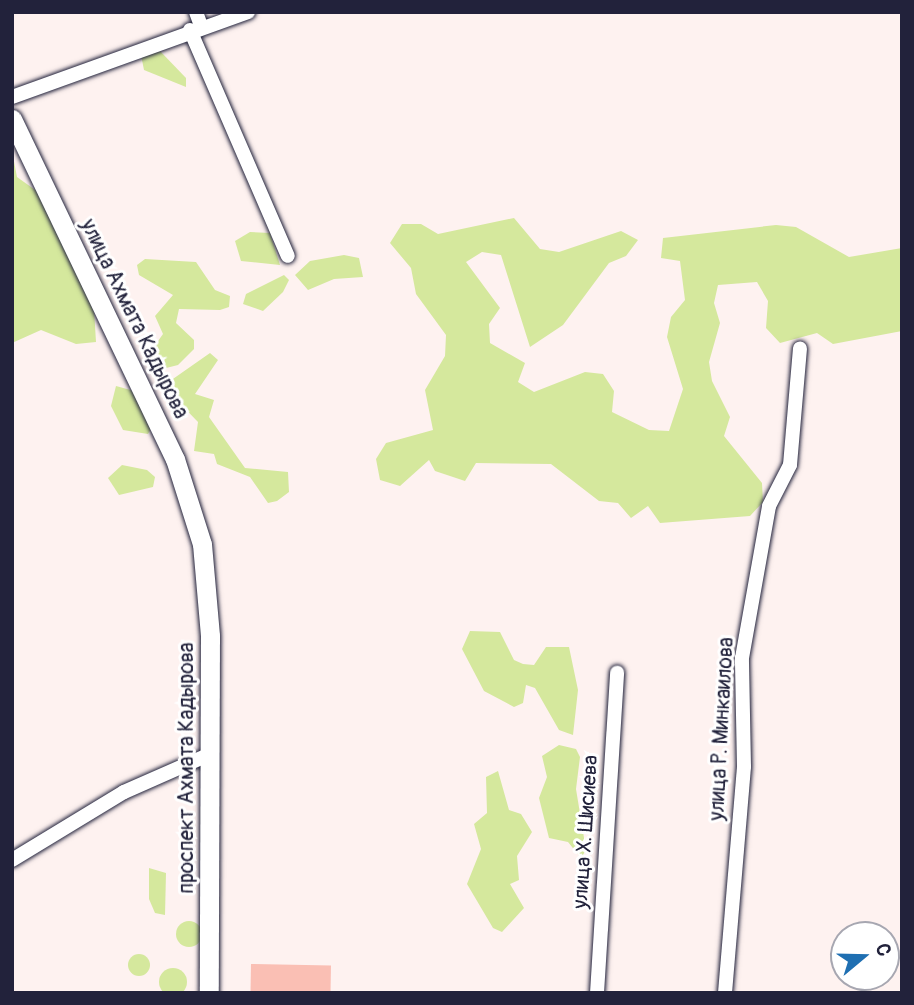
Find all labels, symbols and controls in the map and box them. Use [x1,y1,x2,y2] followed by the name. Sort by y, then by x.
[75,215,193,423] street label: улица Ахмата Кадырова
[705,637,739,821] street label: улица Р. Минкаилова
[174,642,200,894] street label: проспект Ахмата Кадырова
[568,754,604,910] street label: улица Х. Шисиева
[830,921,900,991] north arrow
[870,940,896,959] text: С

